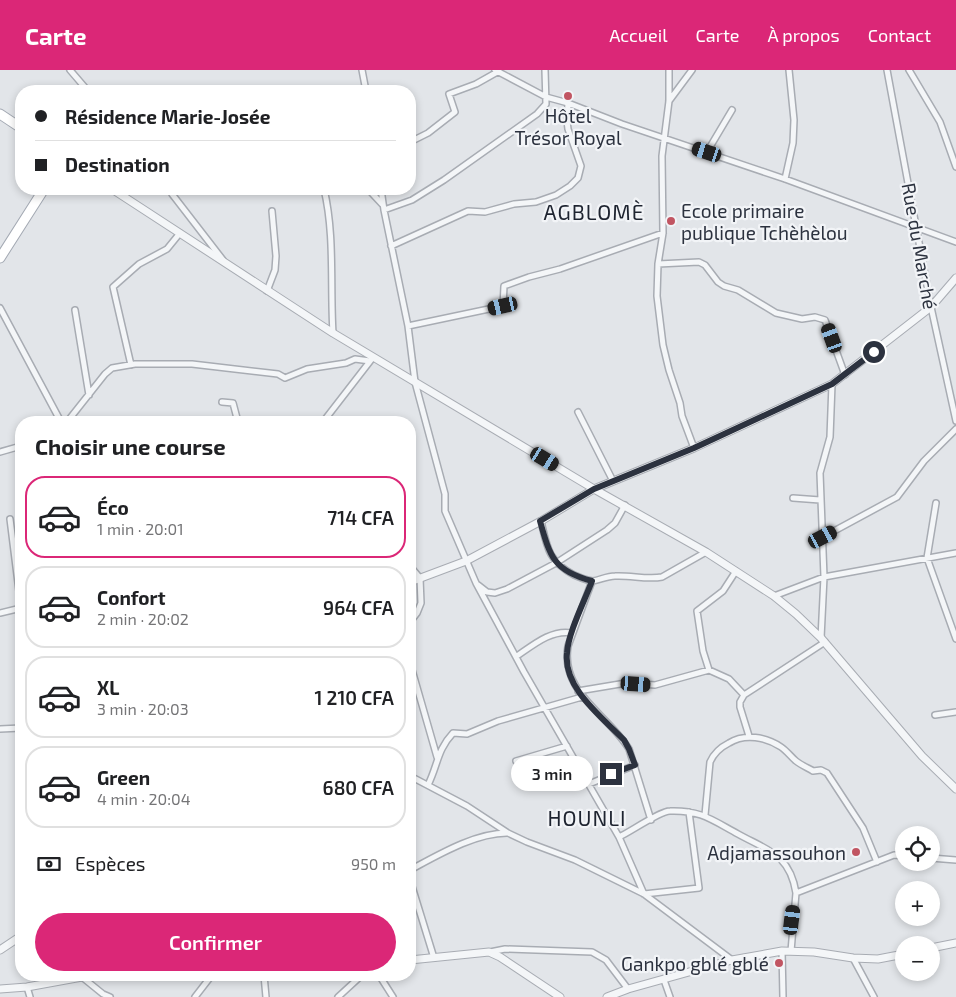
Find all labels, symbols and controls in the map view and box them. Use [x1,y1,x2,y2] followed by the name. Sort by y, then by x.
[25,21,86,50] text: Carte
[609,24,668,46] text: Accueil
[696,24,739,46] text: Carte
[767,24,840,46] text: À propos
[868,24,931,46] text: Contact
[562,90,574,102] marker: Hôtel Trésor Royal
[514,104,622,149] place label: Hôtel Trésor Royal
[65,105,270,128] text: Résidence Marie-Josée
[690,140,723,164] car
[65,153,170,176] text: Destination
[898,181,942,311] street label: Rue du Marché
[544,199,644,224] district label: AGBLOMÈ
[681,199,848,244] place label: Ecole primaire publique Tchèhèlou
[665,215,677,227] marker: Ecole primaire publique Tchèhèlou
[486,295,519,317] car
[819,321,844,355] car
[863,341,885,363] route start
[35,433,226,459] text: Choisir une course
[528,445,561,473] car
[37,495,82,540] icon: car
[97,496,129,519] text: Éco
[327,506,394,529] text: 714 CFA
[97,519,184,538] text: 1 min · 20:01
[806,523,839,551] car
[37,585,82,630] icon: car
[97,586,165,609] text: Confort
[323,596,394,619] text: 964 CFA
[97,609,189,628] text: 2 min · 20:02
[37,675,82,720] icon: car
[620,675,651,693] car
[97,676,119,699] text: XL
[314,686,394,709] text: 1 210 CFA
[97,699,189,718] text: 3 min · 20:03
[511,756,594,792] callout: 3 min
[600,763,622,785] route end
[532,764,572,783] text: 3 min
[37,765,82,810] icon: car
[97,766,150,789] text: Green
[323,776,394,799] text: 680 CFA
[97,789,191,808] text: 4 min · 20:04
[547,805,627,830] district label: HOUNLI
[895,826,940,981] map controls
[895,826,940,871] button: locate
[707,841,846,864] place label: Adjamassouhon
[850,846,862,858] marker: Adjamassouhon
[35,850,63,878] icon: cash
[75,852,146,875] text: Espèces
[351,854,396,873] text: 950 m
[895,881,940,926] button: +
[782,904,801,936] car
[35,913,396,971] button: Confirmer
[895,936,940,981] button: −
[621,952,769,975] place label: Gankpo gblé gblé
[773,957,785,969] marker: Gankpo gblé gblé

